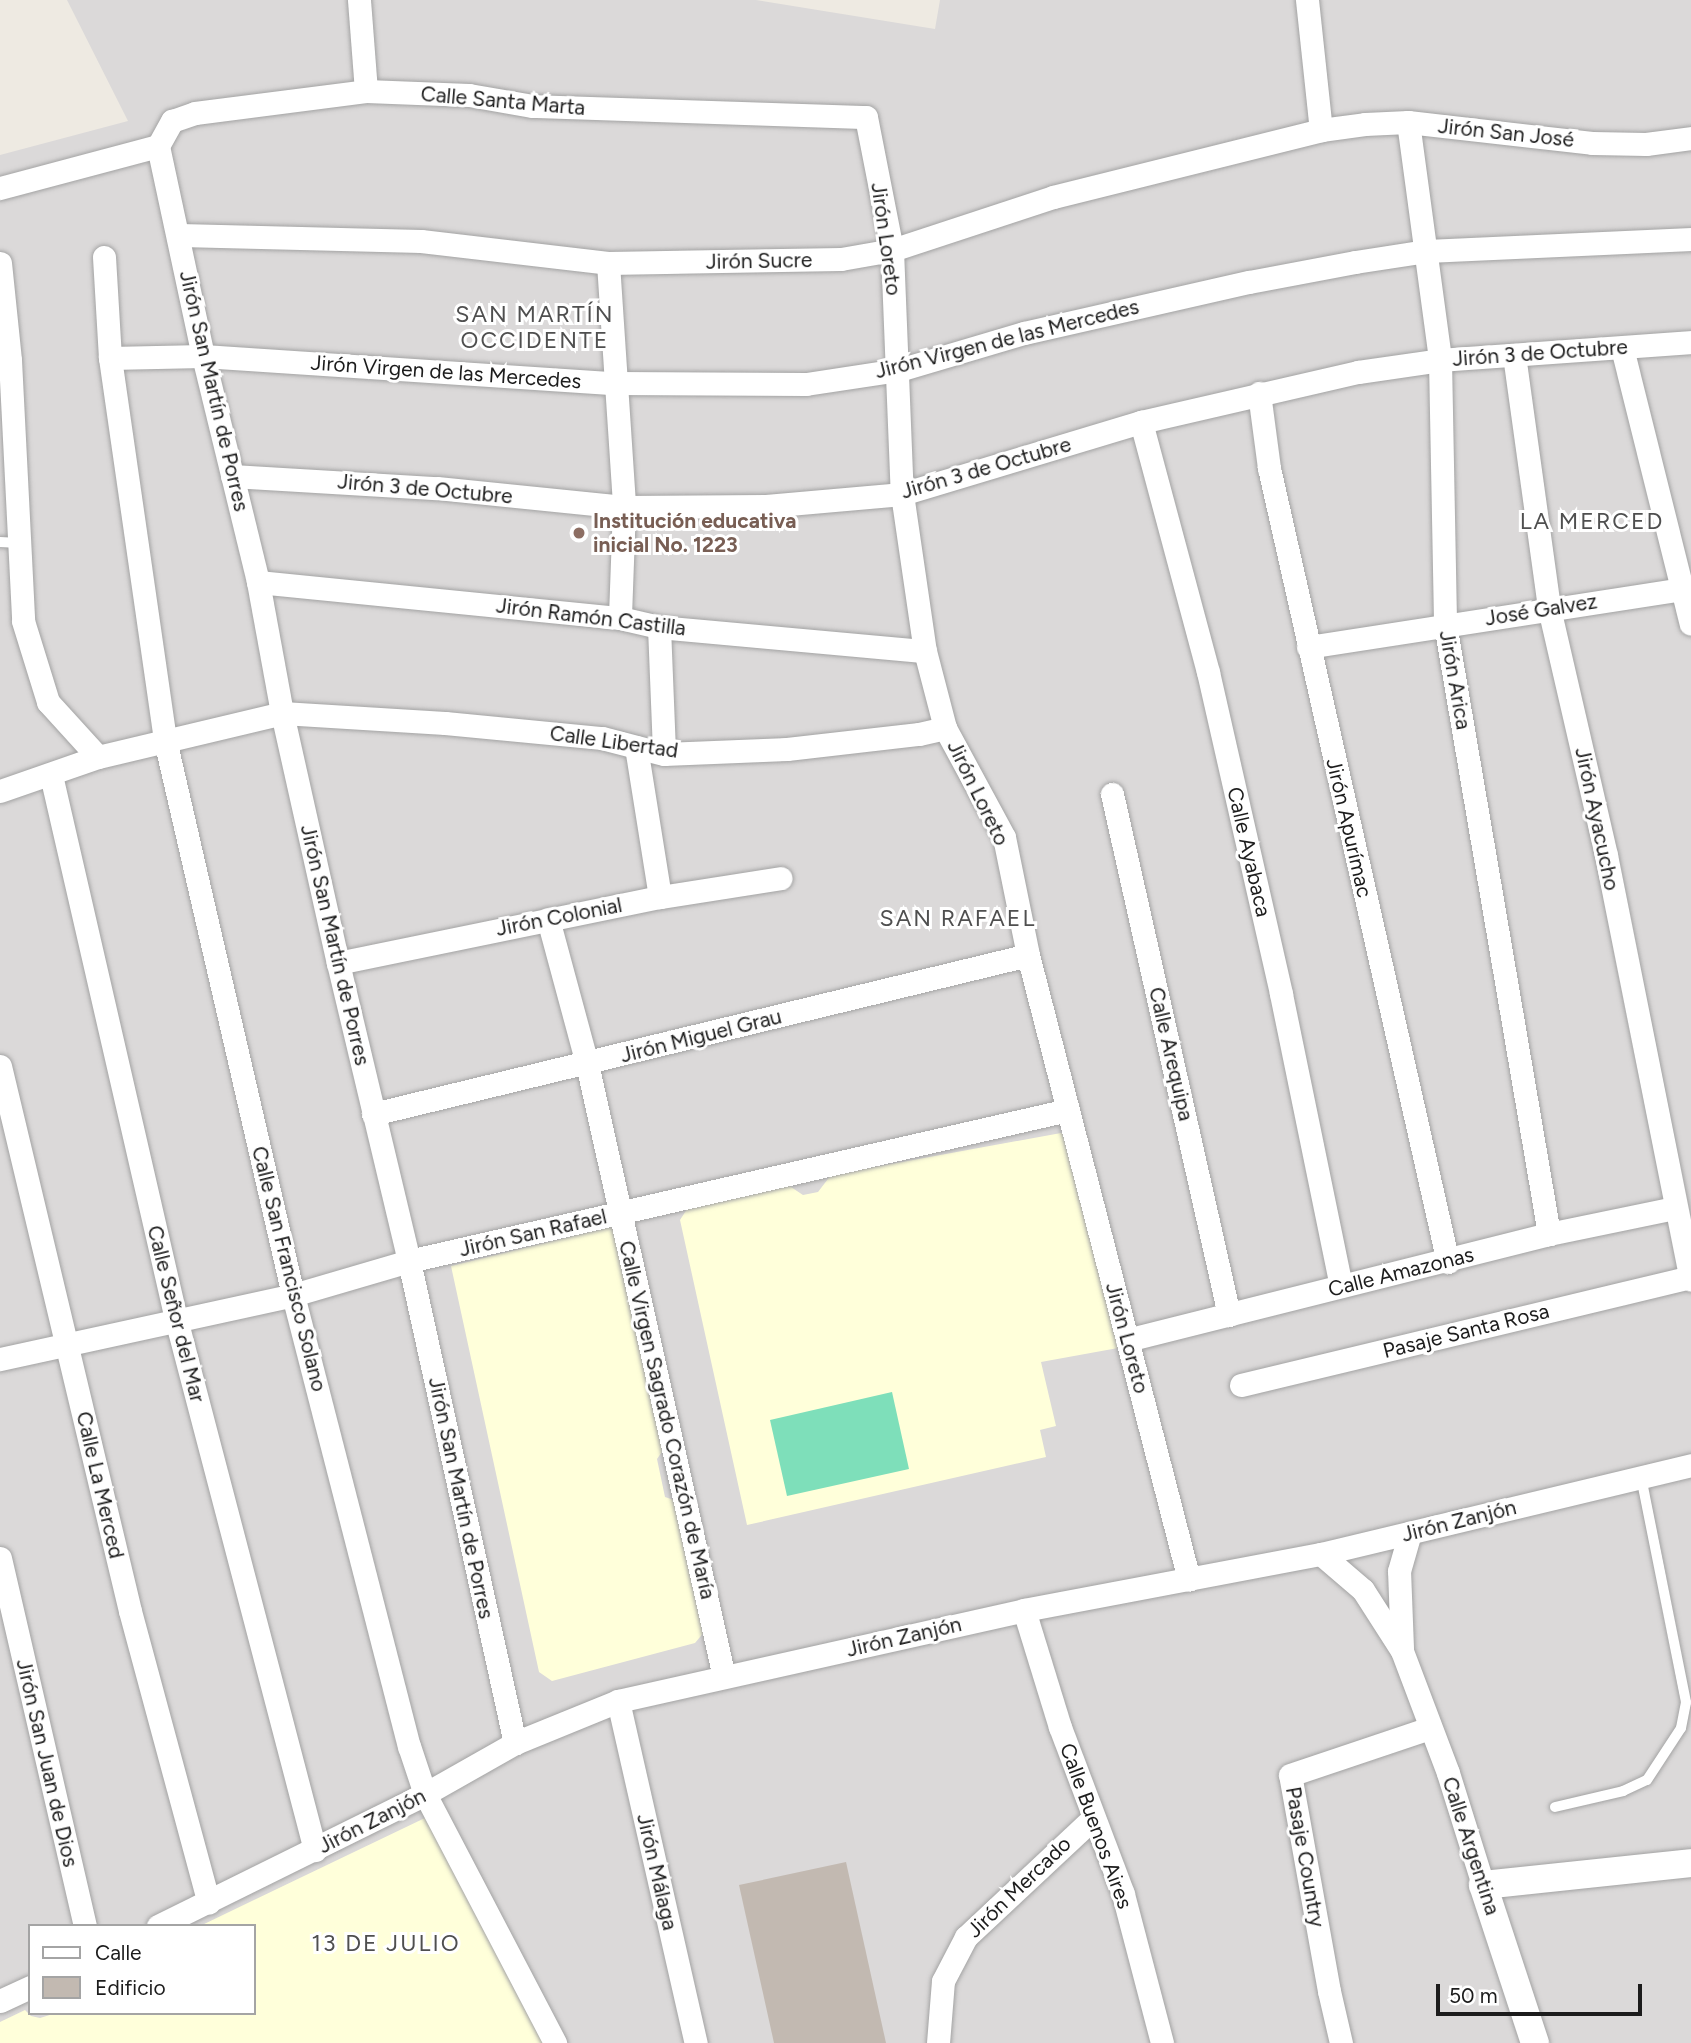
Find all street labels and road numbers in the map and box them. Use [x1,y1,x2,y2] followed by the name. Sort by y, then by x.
[420,81,586,121] street label: Calle Santa Marta
[1437,113,1575,153] street label: Jirón San José
[866,181,906,297] street label: Jirón Loreto
[706,247,812,275] street label: Jirón Sucre
[174,268,254,514] street label: Jirón San Martín de Porres
[872,294,1142,384] street label: Jirón Virgen de las Mercedes
[1452,334,1628,372] street label: Jirón 3 de Octubre
[310,350,582,394] street label: Jirón Virgen de las Mercedes
[898,432,1074,504] street label: Jirón 3 de Octubre
[336,469,514,509] street label: Jirón 3 de Octubre
[1483,589,1599,631] street label: José Galvez
[495,593,687,641] street label: Jirón Ramón Castilla
[1434,629,1476,731] street label: Jirón Arica
[548,721,680,763] street label: Calle Libertad
[942,736,1014,850] street label: Jirón Loreto
[1570,745,1624,893] street label: Jirón Ayacucho
[1321,756,1377,900] street label: Jirón Apurímac
[1222,785,1276,919] street label: Calle Ayabaca
[295,822,375,1068] street label: Jirón San Martín de Porres
[494,892,624,942] street label: Jirón Colonial
[1143,985,1199,1123] street label: Calle Arequipa
[618,1004,784,1068] street label: Jirón Miguel Grau
[246,1144,332,1394] street label: Calle San Francisco Solano
[457,1204,609,1262] street label: Jirón San Rafael
[142,1223,210,1405] street label: Calle Señor del Mar
[613,1238,721,1602] street label: Calle Virgen Sagrado Corazón de María
[1326,1242,1476,1302] street label: Calle Amazonas
[1100,1280,1154,1396] street label: Jirón Loreto
[1380,1298,1552,1364] street label: Pasaje Santa Rosa
[423,1375,499,1621] street label: Jirón San Martín de Porres
[71,1409,129,1561] street label: Calle La Merced
[1399,1495,1519,1547] street label: Jirón Zanjón
[844,1612,964,1662] street label: Jirón Zanjón
[11,1657,83,1869] street label: Jirón San Juan de Dios
[1054,1740,1138,1912] street label: Calle Buenos Aires
[1437,1774,1505,1918] street label: Calle Argentina
[314,1783,430,1859] street label: Jirón Zanjón
[1280,1785,1330,1929] street label: Pasaje Country
[631,1811,683,1933] street label: Jirón Málaga
[962,1831,1076,1943] street label: Jirón Mercado

